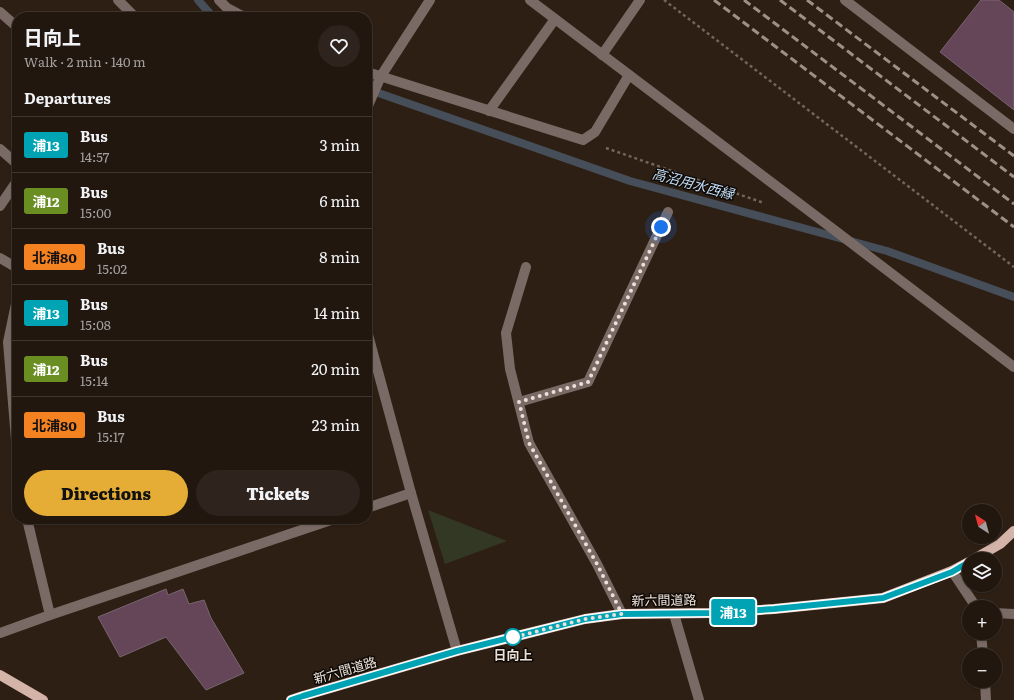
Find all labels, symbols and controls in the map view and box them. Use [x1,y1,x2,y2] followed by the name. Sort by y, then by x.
[24,23,81,51] text: 日向上
[318,25,360,67] button: heart
[24,52,146,71] text: Walk · 2 min · 140 m
[24,86,111,109] text: Departures
[80,124,108,147] text: Bus
[319,133,360,156] text: 3 min
[32,135,60,155] text: 浦13
[80,147,109,166] text: 14:57
[650,163,738,204] water label: 高沼用水西縁
[80,180,108,203] text: Bus
[319,189,360,212] text: 6 min
[32,191,60,211] text: 浦12
[80,203,111,222] text: 15:00
[651,217,671,237] your location
[97,236,125,259] text: Bus
[319,245,360,268] text: 8 min
[32,247,77,267] text: 北浦80
[97,259,127,278] text: 15:02
[80,292,108,315] text: Bus
[314,301,360,324] text: 14 min
[32,303,60,323] text: 浦13
[80,315,111,334] text: 15:08
[80,348,108,371] text: Bus
[311,357,360,380] text: 20 min
[32,359,60,379] text: 浦12
[80,371,108,390] text: 15:14
[97,404,125,427] text: Bus
[312,413,360,436] text: 23 min
[32,415,77,435] text: 北浦80
[97,427,125,446] text: 15:17
[24,470,188,516] button: Directions
[196,470,360,516] button: Tickets
[962,504,1002,544] north arrow
[962,504,1002,688] map controls
[962,552,1002,592] button: layers
[631,589,697,610] street label: 新六間道路
[710,599,756,625] line badge: 浦13
[962,600,1002,640] button: +
[719,602,747,622] text: 浦13
[504,628,522,646] marker: 日向上
[493,645,533,664] place label: 日向上
[962,648,1002,688] button: −
[311,651,379,688] street label: 新六間道路

